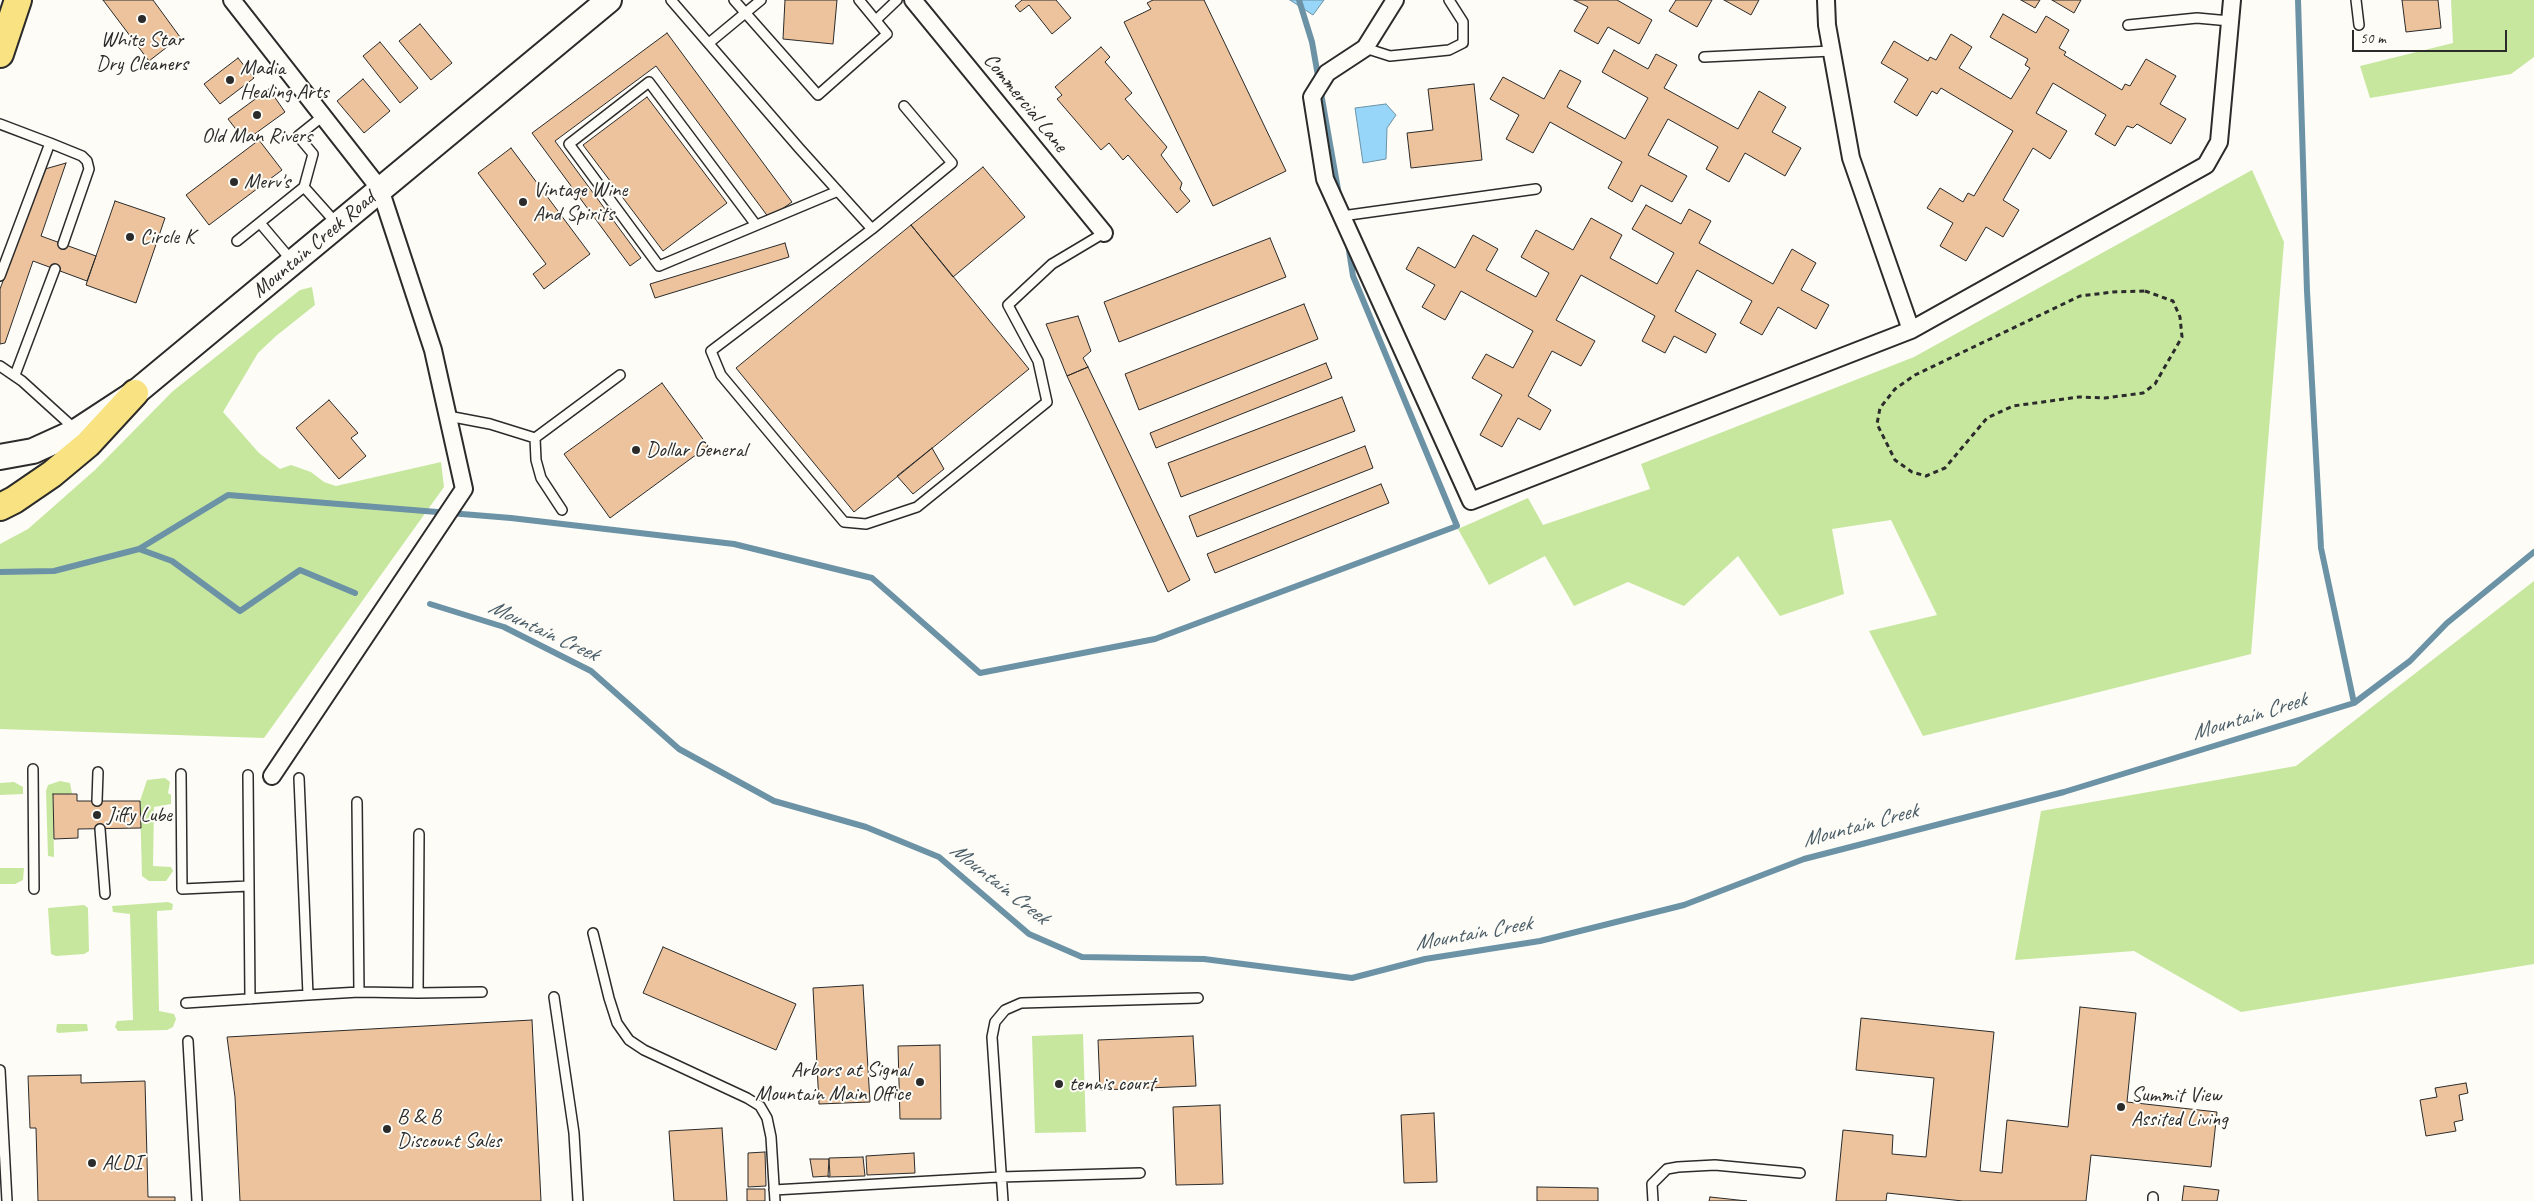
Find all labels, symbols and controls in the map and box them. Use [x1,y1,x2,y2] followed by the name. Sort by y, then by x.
[136,13,148,25] marker: White Star Dry Cleaners
[2354,20,2509,52] scale bar
[96,27,188,77] place label: White Star Dry Cleaners
[2360,29,2386,48] text: 50 m
[977,48,1073,158] street label: Commercial Lane
[240,55,329,105] place label: Madia Healing Arts
[224,74,236,86] marker: Madia Healing Arts
[251,109,263,121] marker: Old Man Rivers
[202,123,312,149] place label: Old Man Rivers
[244,169,290,195] place label: Merv's
[228,176,240,188] marker: Merv's
[533,177,627,227] place label: Vintage Wine And Spirits
[247,186,381,304] street label: Mountain Creek Road
[517,196,529,208] marker: Vintage Wine And Spirits
[140,224,195,250] place label: Circle K
[124,231,136,243] marker: Circle K
[646,437,747,463] place label: Dollar General
[630,444,642,456] marker: Dollar General
[484,594,602,668] water label: Mountain Creek
[2189,687,2309,747] water label: Mountain Creek
[1800,798,1920,854] water label: Mountain Creek
[107,802,172,828] place label: Jiffy Lube
[91,809,103,821] marker: Jiffy Lube
[944,837,1054,931] water label: Mountain Creek
[1413,911,1533,957] water label: Mountain Creek
[755,1057,910,1107] place label: Arbors at Signal Mountain Main Office
[1069,1071,1155,1097] place label: tennis court
[914,1076,926,1088] marker: Arbors at Signal Mountain Main Office
[1053,1078,1065,1090] marker: tennis court
[2131,1082,2228,1132] place label: Summit View Assited Living
[2115,1101,2127,1113] marker: Summit View Assited Living
[397,1104,501,1154] place label: B & B Discount Sales
[381,1123,393,1135] marker: B & B Discount Sales
[102,1150,142,1176] place label: ALDI
[86,1157,98,1169] marker: ALDI

